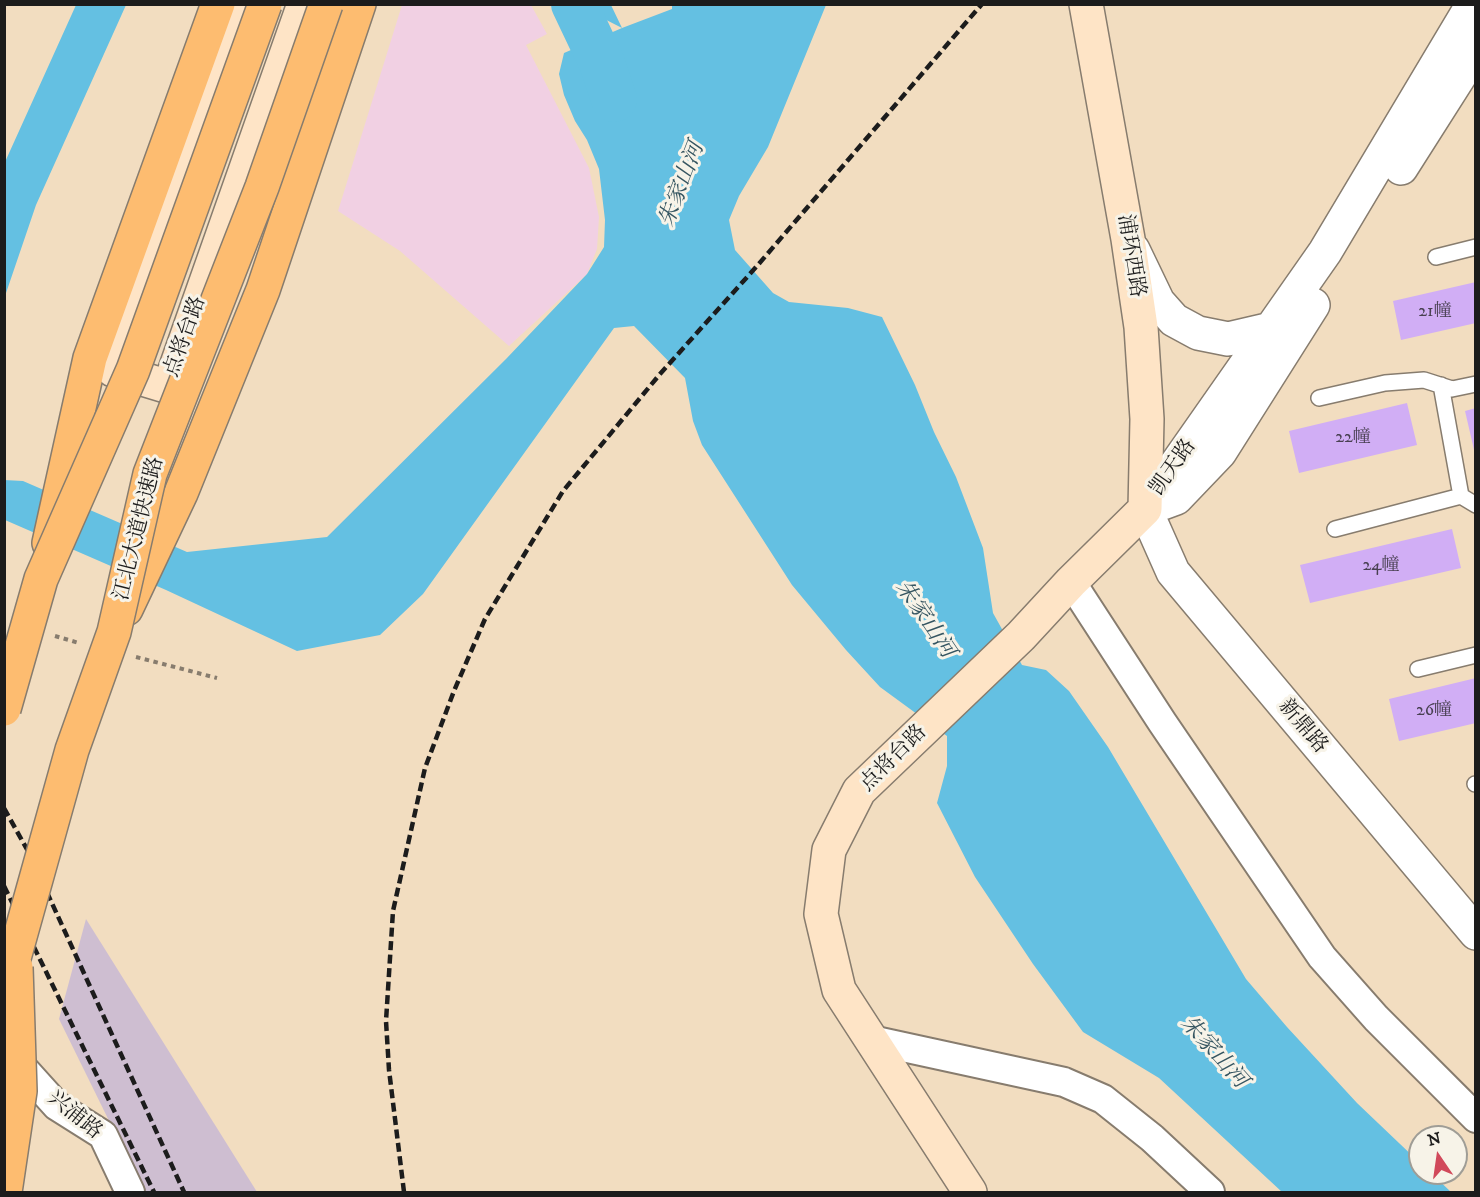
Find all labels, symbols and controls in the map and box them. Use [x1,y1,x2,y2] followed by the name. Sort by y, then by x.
[655,139,711,231] water label: 朱家山河
[1111,213,1149,299] street label: 浦环西路
[160,293,212,381] street label: 点将台路
[1418,301,1452,323] house number: 21幢
[1335,427,1371,449] house number: 22幢
[1146,435,1202,501] street label: 凯天路
[110,455,170,603] street label: 江北大道快速路
[1362,555,1400,577] house number: 24幢
[888,576,960,664] water label: 朱家山河
[1272,695,1332,759] street label: 新鼎路
[1416,700,1452,722] house number: 26幢
[855,720,933,798] street label: 点将台路
[1174,1011,1252,1095] water label: 朱家山河
[42,1086,106,1146] street label: 兴浦路
[1408,1125,1468,1185] north arrow
[1426,1128,1443,1151] text: N

